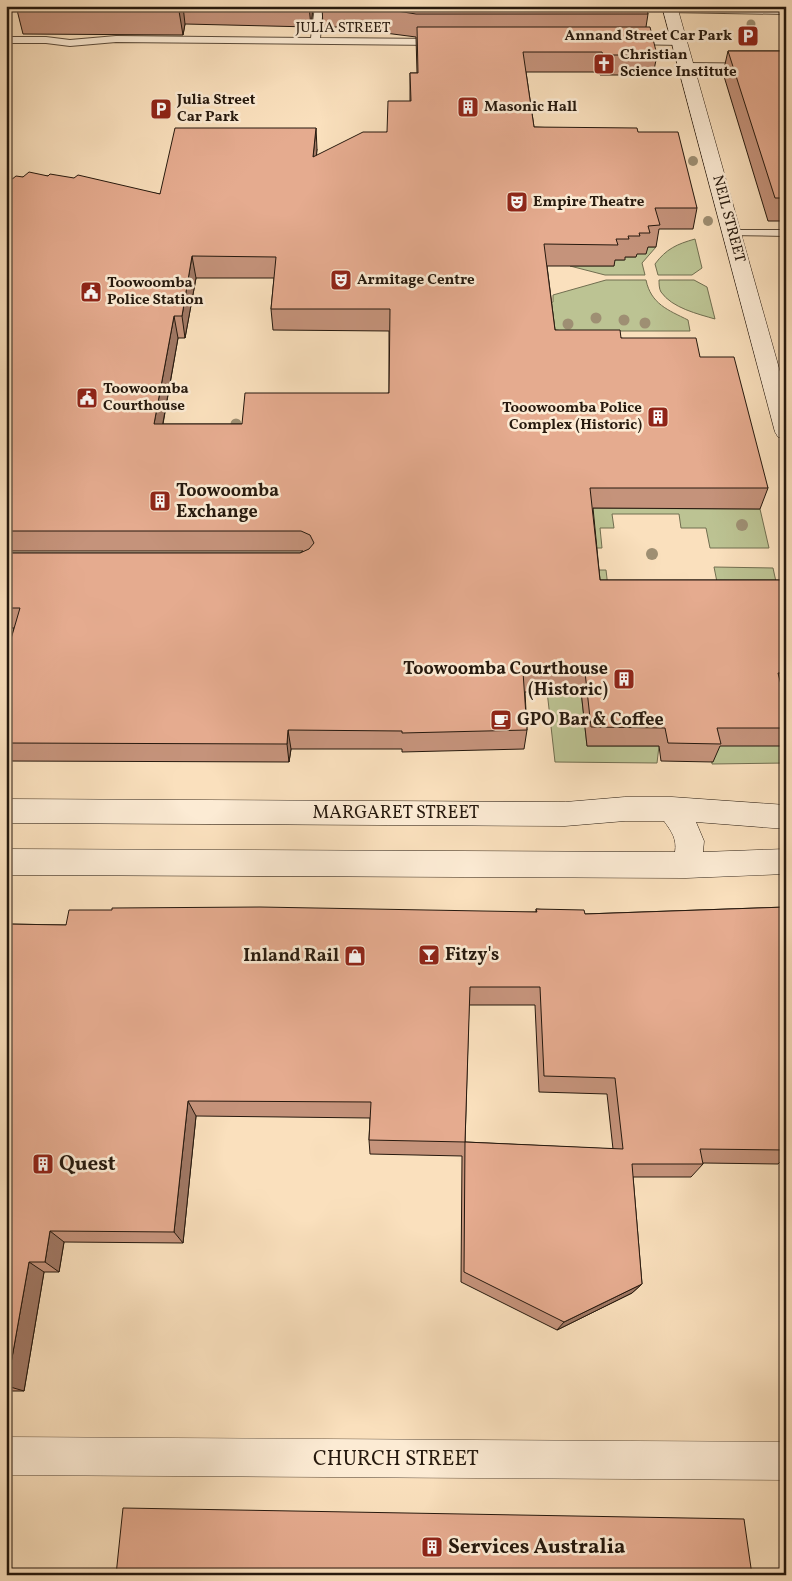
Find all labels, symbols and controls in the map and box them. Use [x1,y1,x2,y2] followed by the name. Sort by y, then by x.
[295,18,391,39] street label: JULIA STREET
[736,24,760,48] parking icon: Annand Street Car Park
[565,26,732,47] place label: Annand Street Car Park
[620,45,737,83] place label: Christian Science Institute
[592,52,616,76] church icon: Christian Science Institute
[176,90,256,128] place label: Julia Street Car Park
[456,95,480,119] building icon: Masonic Hall
[149,97,173,121] parking icon: Julia Street Car Park
[484,97,577,118] place label: Masonic Hall
[706,173,750,265] street label: NEIL STREET
[505,190,529,214] theatre icon: Empire Theatre
[533,192,645,213] place label: Empire Theatre
[329,268,353,292] theatre icon: Armitage Centre
[357,270,475,291] place label: Armitage Centre
[107,273,204,311] place label: Toowoomba Police Station
[79,280,103,304] public building icon: Toowoomba Police Station
[103,379,189,417] place label: Toowoomba Courthouse
[75,386,99,410] public building icon: Toowoomba Courthouse
[502,398,642,436] place label: Tooowoomba Police Complex (Historic)
[646,405,670,429] building icon: Tooowoomba Police Complex (Historic)
[176,479,279,525] place label: Toowoomba Exchange
[148,489,172,513] building icon: Toowoomba Exchange
[403,657,608,703] place label: Toowoomba Courthouse (Historic)
[612,667,636,691] building icon: Toowoomba Courthouse (Historic)
[489,708,513,732] cafe icon: GPO Bar & Coffee
[517,708,664,733] place label: GPO Bar & Coffee
[313,801,480,826] street label: MARGARET STREET
[417,943,441,967] bar icon: Fitzy's
[445,943,499,968] place label: Fitzy's
[243,944,339,969] place label: Inland Rail
[343,944,367,968] shop icon: Inland Rail
[59,1150,116,1179] place label: Quest
[31,1152,55,1176] building icon: Quest
[313,1445,479,1474] street label: CHURCH STREET
[448,1533,626,1562] place label: Services Australia
[420,1535,444,1559] building icon: Services Australia

